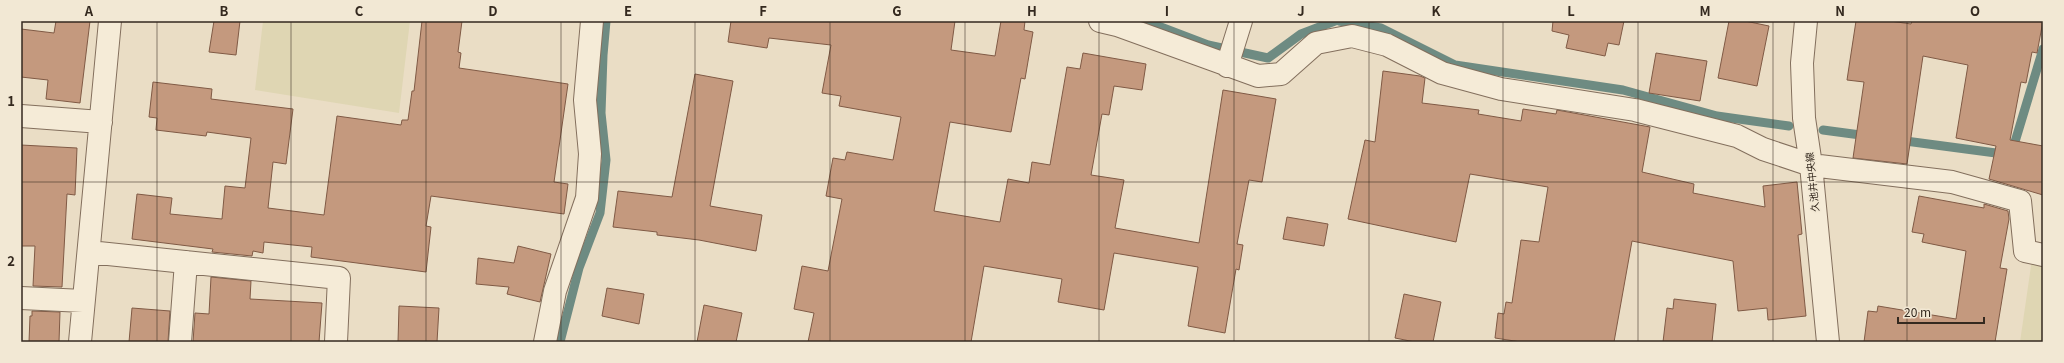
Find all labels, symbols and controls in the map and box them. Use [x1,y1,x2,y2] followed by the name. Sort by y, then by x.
[84,1,94,20] text: A
[220,1,229,20] text: B
[355,1,364,20] text: C
[488,1,498,20] text: D
[624,1,632,20] text: E
[759,1,767,20] text: F
[892,1,902,20] text: G
[1027,1,1037,20] text: H
[1165,1,1169,20] text: I
[1297,1,1305,20] text: J
[1432,1,1441,20] text: K
[1567,1,1575,20] text: L
[1699,1,1711,20] text: M
[1835,1,1845,20] text: N
[1970,1,1980,20] text: O
[7,91,15,110] text: 1
[1801,151,1822,213] street label: 久池井中央線
[7,251,15,270] text: 2
[1898,299,1984,325] scale bar
[1904,303,1931,320] text: 20 m

